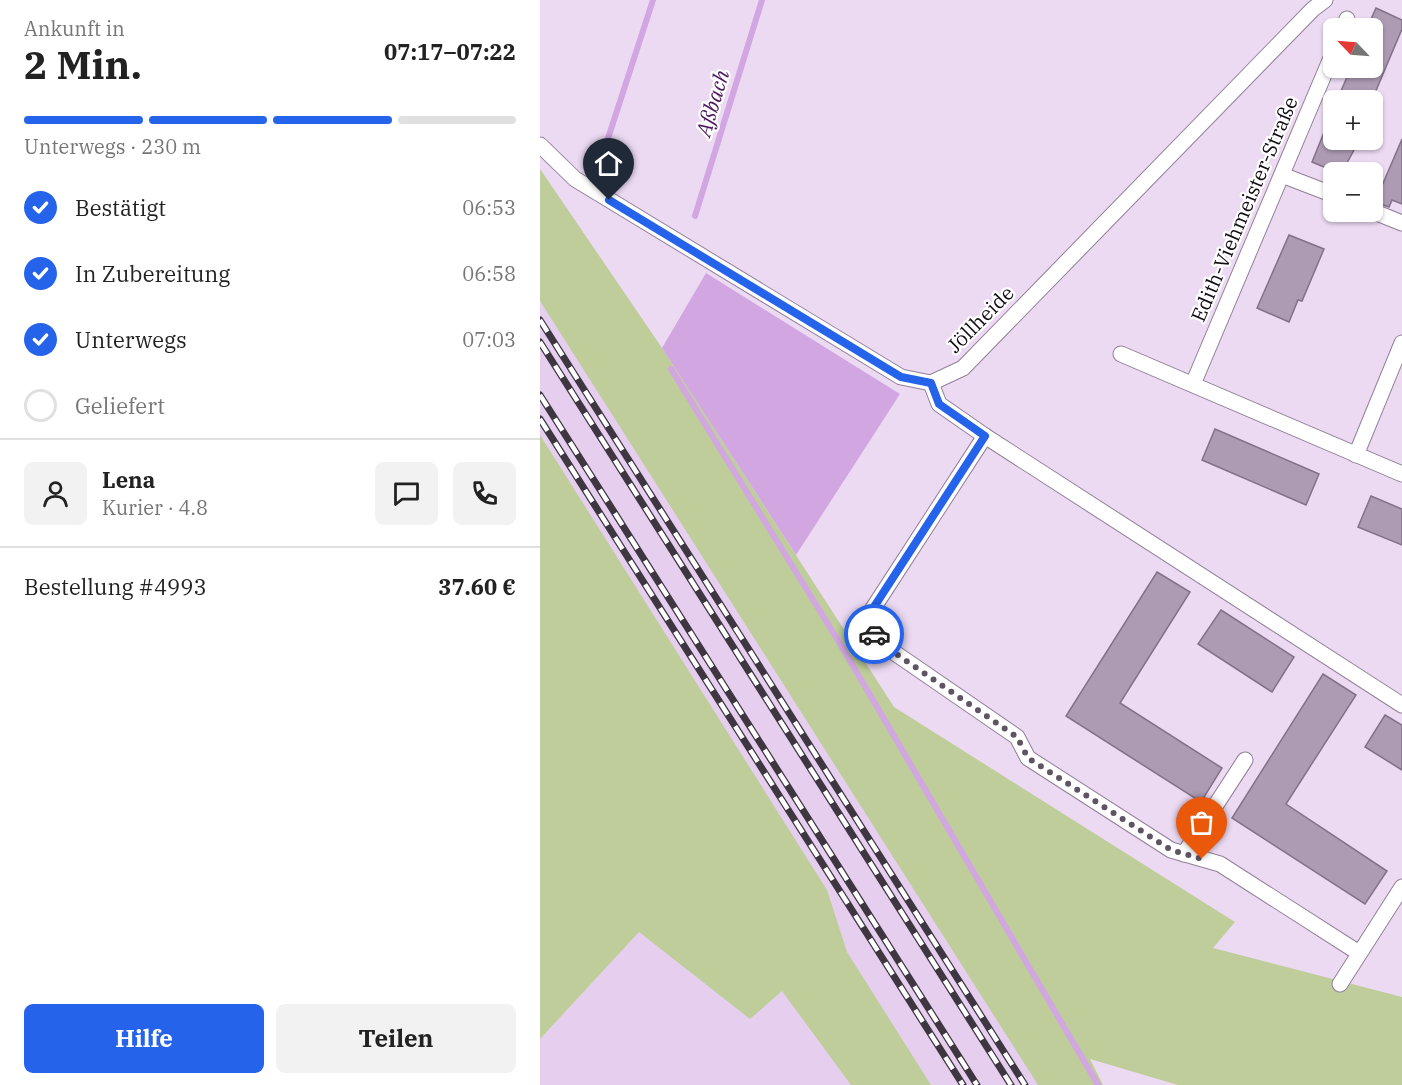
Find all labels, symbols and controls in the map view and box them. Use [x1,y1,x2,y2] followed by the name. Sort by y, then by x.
[24,15,125,42] text: Ankunft in
[1323,18,1383,78] north arrow
[1323,18,1383,222] map controls
[384,37,516,66] text: 07:17–07:22
[24,39,142,90] text: 2 Min.
[688,66,735,142] water label: Aßbach
[1323,90,1383,150] button: +
[1184,92,1304,326] street label: Edith-Viehmeister-Straße
[24,133,201,160] text: Unterwegs · 230 m
[583,138,634,200] pin
[592,147,625,180] icon: home
[1323,162,1383,222] button: −
[24,191,57,224] icon: check
[75,193,166,222] text: Bestätigt
[462,194,516,221] text: 06:53
[24,257,57,290] icon: check
[75,259,230,288] text: In Zubereitung
[462,260,516,287] text: 06:58
[941,280,1019,358] street label: Jöllheide
[24,323,57,356] icon: check
[75,325,187,354] text: Unterwegs
[462,326,516,353] text: 07:03
[75,391,165,420] text: Geliefert
[24,462,87,525] button: person
[375,462,438,525] button: chat
[453,462,516,525] button: phone
[102,465,155,494] text: Lena
[102,494,208,521] text: Kurier · 4.8
[24,572,207,601] text: Bestellung #4993
[438,572,516,601] text: 37.60 €
[844,604,904,664] courier
[858,618,891,651] icon: car
[1176,797,1227,859] pin
[1185,806,1218,839] icon: bag
[24,1004,264,1073] button: Hilfe
[276,1004,516,1073] button: Teilen

